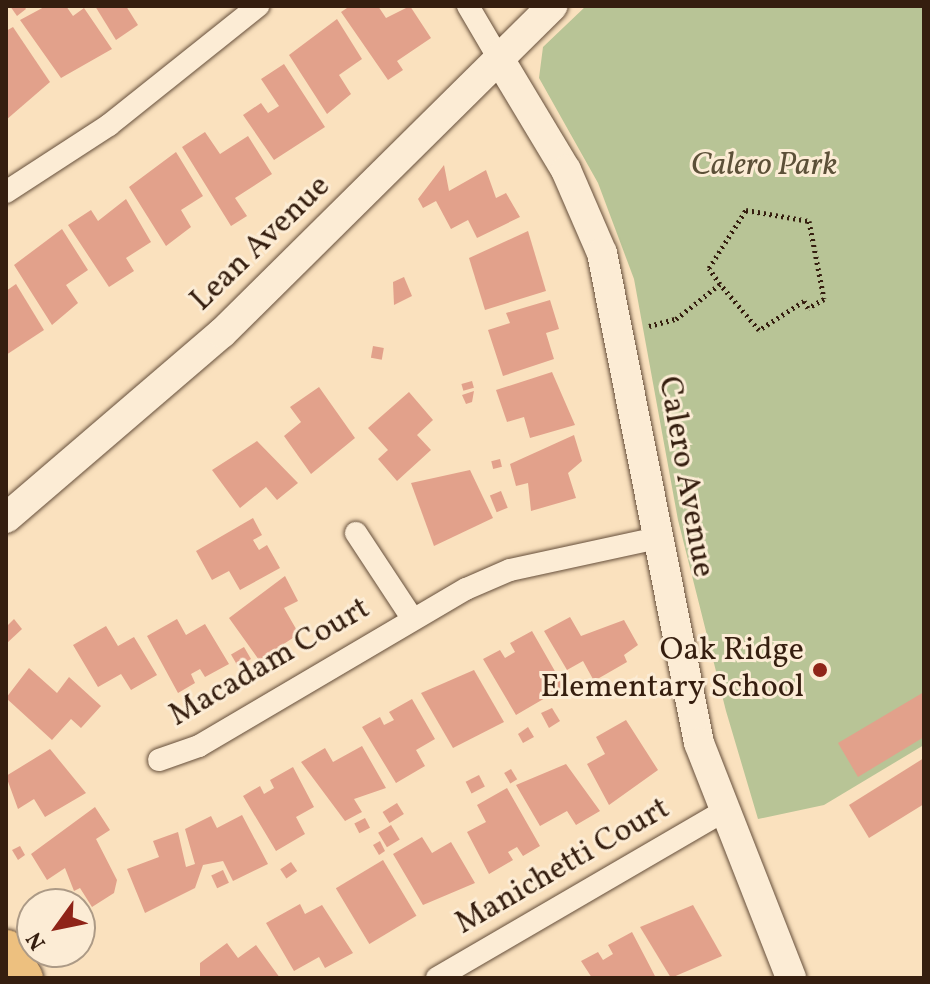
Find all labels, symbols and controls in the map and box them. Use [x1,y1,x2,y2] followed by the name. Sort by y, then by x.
[691,147,837,185] park label: Calero Park
[183,168,339,320] street label: Lean Avenue
[648,374,722,580] street label: Calero Avenue
[163,590,377,736] street label: Macadam Court
[540,633,804,708] place label: Oak Ridge Elementary School
[811,661,829,679] marker: Oak Ridge Elementary School
[449,790,677,944] street label: Manichetti Court
[16,888,96,968] north arrow
[20,925,54,955] text: N

